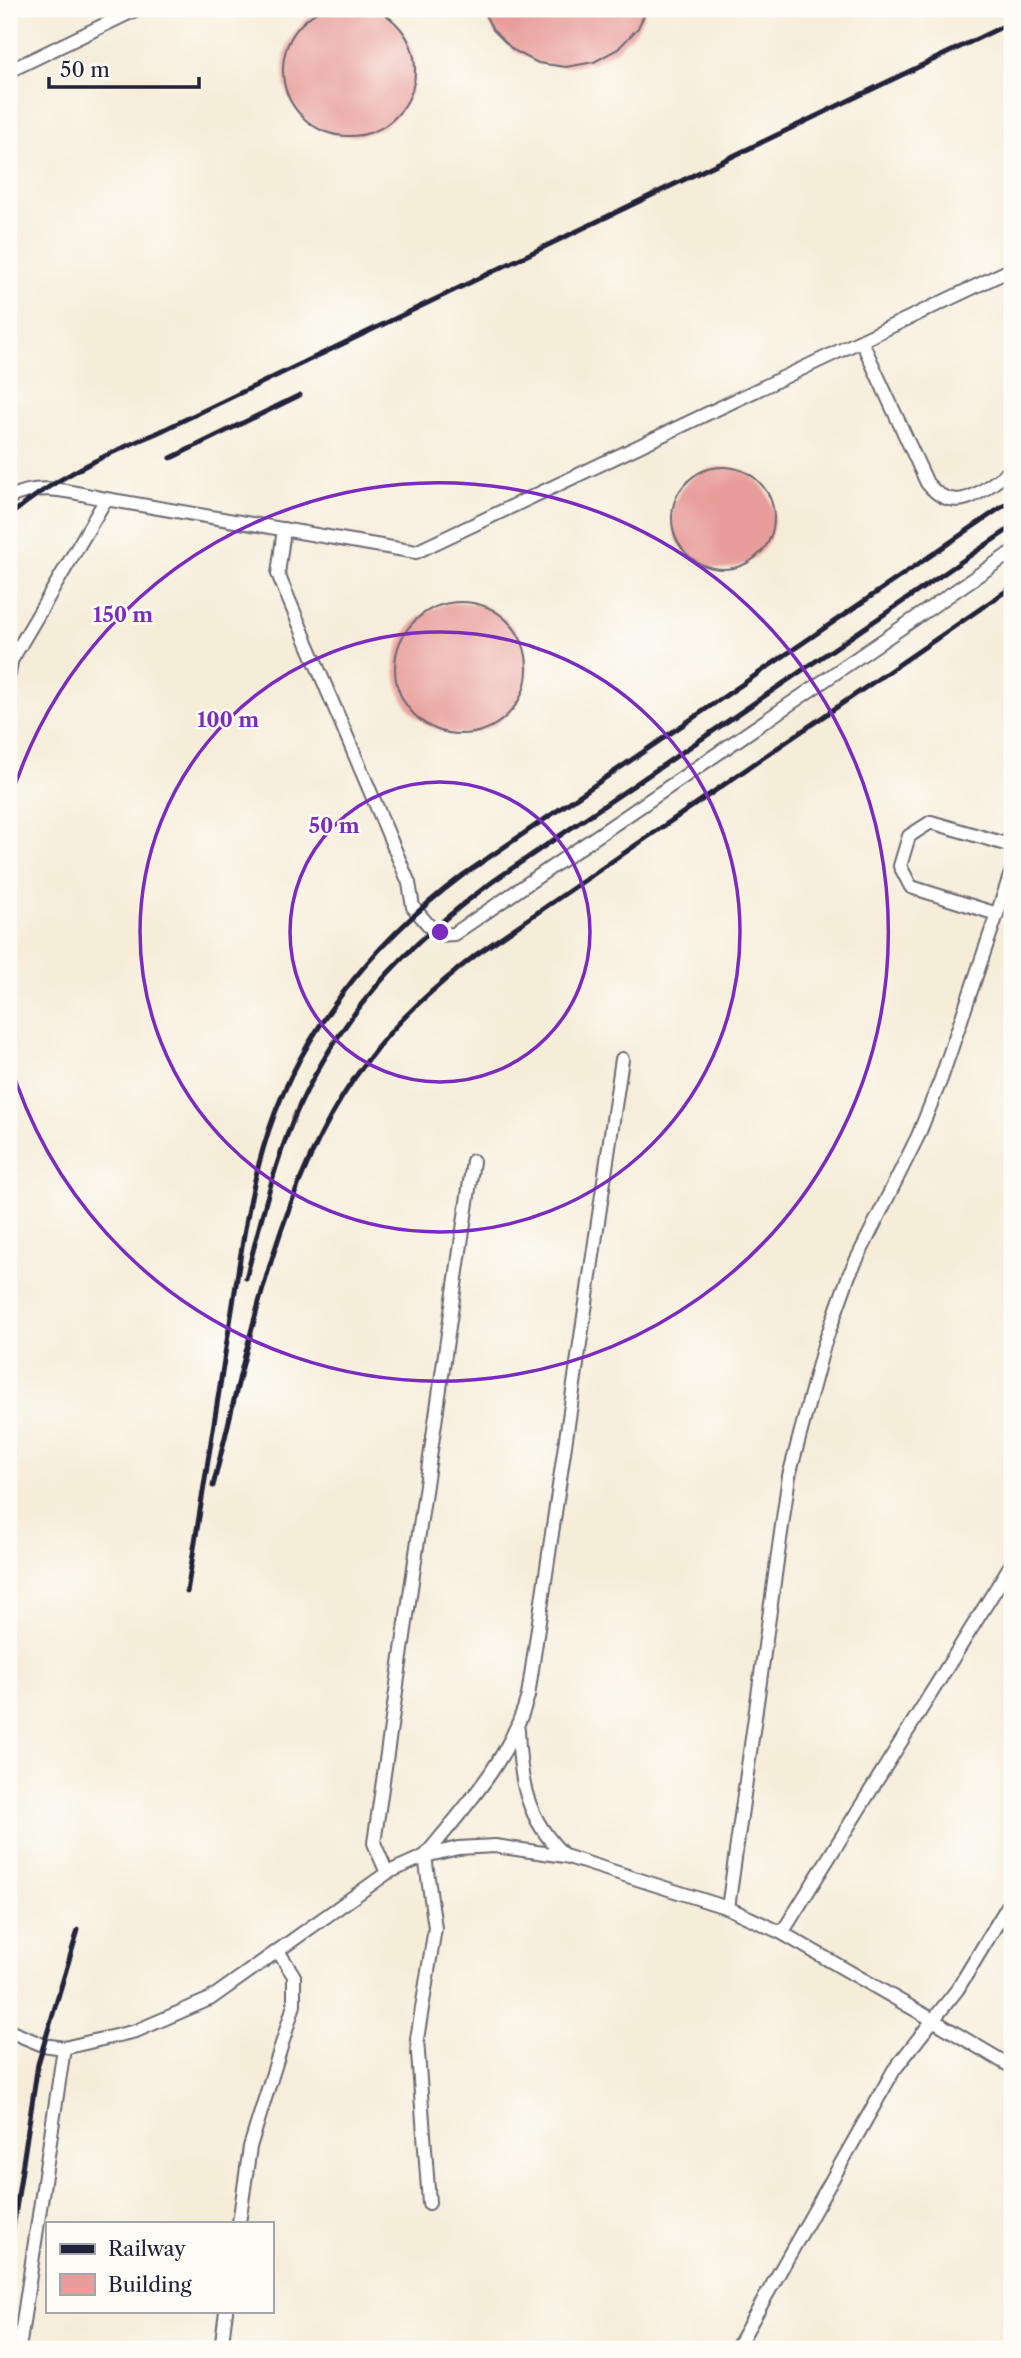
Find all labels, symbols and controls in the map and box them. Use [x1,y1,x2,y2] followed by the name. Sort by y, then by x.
[49,46,200,90] scale bar
[60,57,110,82] text: 50 m
[93,602,153,627] text: 150 m
[197,707,259,732] text: 100 m
[308,813,360,838] text: 50 m
[428,920,452,944] centre of rings
[46,2222,273,2312] legend
[108,2236,186,2261] text: Railway
[108,2272,193,2297] text: Building

